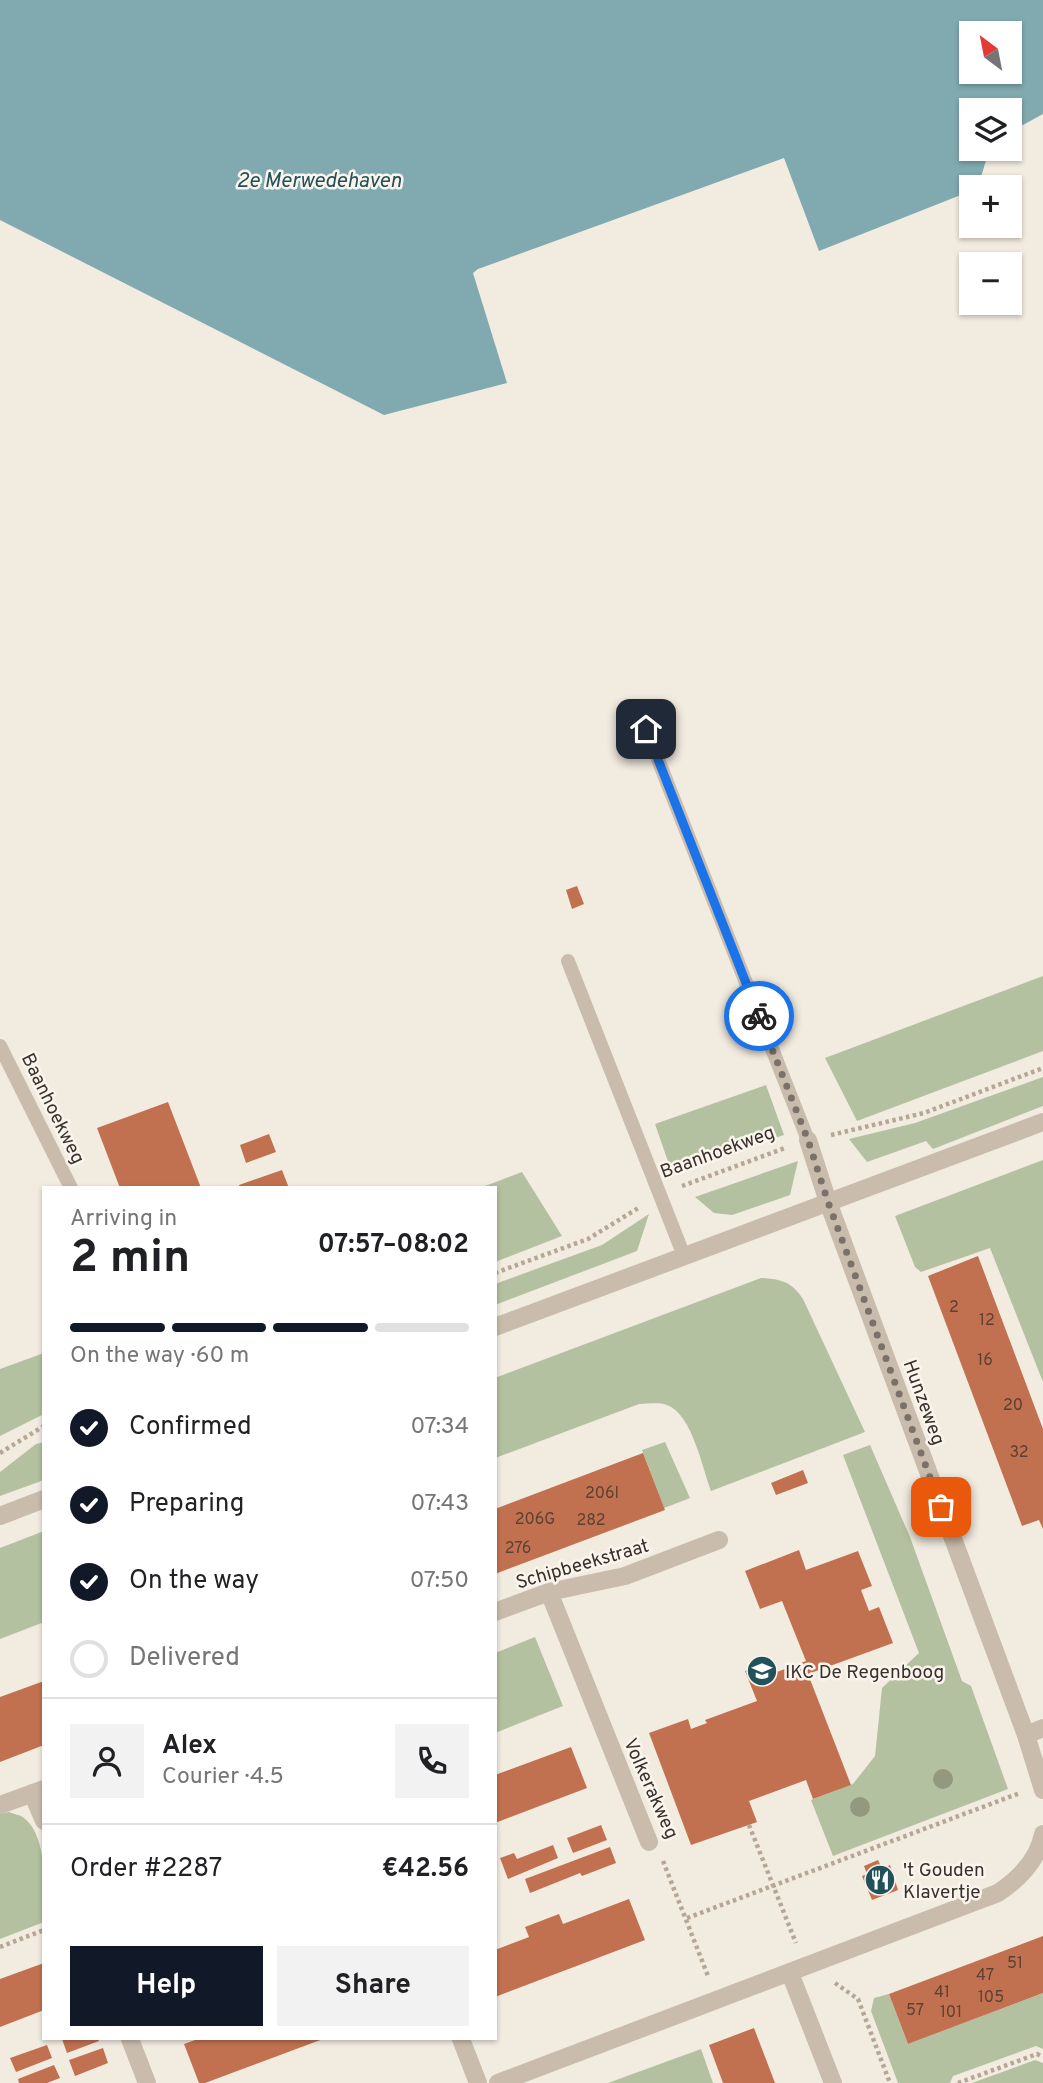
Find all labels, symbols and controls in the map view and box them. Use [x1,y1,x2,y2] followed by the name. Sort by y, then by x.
[959,21,1022,84] north arrow
[959,21,1022,315] map controls
[959,98,1022,161] button: layers
[237,168,402,195] water label: 2e Merwedehaven
[959,175,1022,238] button: +
[959,252,1022,315] button: −
[616,699,676,759] pin
[627,710,665,748] icon: home
[724,981,794,1051] courier
[740,997,778,1035] icon: bike
[15,1050,89,1168] street label: Baanhoekweg
[657,1121,778,1185] street label: Baanhoekweg
[70,1205,177,1234] text: Arriving in
[318,1229,469,1262] text: 07:57–08:02
[70,1230,190,1289] text: 2 min
[949,1298,959,1318] house number: 2
[979,1311,995,1331] house number: 12
[70,1342,249,1371] text: On the way · 60 m
[977,1351,993,1371] house number: 16
[897,1357,950,1449] street label: Hunzeweg
[1003,1396,1023,1416] house number: 20
[70,1409,108,1447] icon: check
[129,1411,252,1444] text: Confirmed
[411,1413,469,1442] text: 07:34
[1009,1443,1029,1463] house number: 32
[911,1477,971,1537] pin
[585,1484,619,1504] house number: 206I
[70,1486,108,1524] icon: check
[129,1488,244,1521] text: Preparing
[922,1488,960,1526] icon: bag
[411,1490,469,1519] text: 07:43
[515,1510,555,1530] house number: 206G
[576,1511,606,1531] house number: 282
[513,1534,652,1595] street label: Schipbeekstraat
[505,1539,531,1559] house number: 276
[70,1563,108,1601] icon: check
[129,1565,259,1598] text: On the way
[410,1567,469,1596] text: 07:50
[129,1642,240,1675] text: Delivered
[745,1654,779,1688] school or university icon: IKC De Regenboog
[785,1661,944,1685] place label: IKC De Regenboog
[70,1724,144,1798] button: person
[395,1724,469,1798] button: phone
[162,1730,217,1763] text: Alex
[617,1735,683,1843] street label: Volkerakweg
[162,1763,284,1792] text: Courier · 4.5
[70,1853,222,1886] text: Order #2287
[382,1853,469,1886] text: €42.56
[903,1859,985,1905] place label: 't Gouden Klavertje
[863,1863,897,1897] restaurant icon: 't Gouden Klavertje
[70,1946,263,2026] button: Help
[277,1946,469,2026] button: Share
[1007,1954,1023,1974] house number: 51
[976,1966,994,1986] house number: 47
[934,1983,950,2003] house number: 41
[978,1988,1004,2008] house number: 105
[906,2001,924,2021] house number: 57
[940,2003,962,2023] house number: 101

